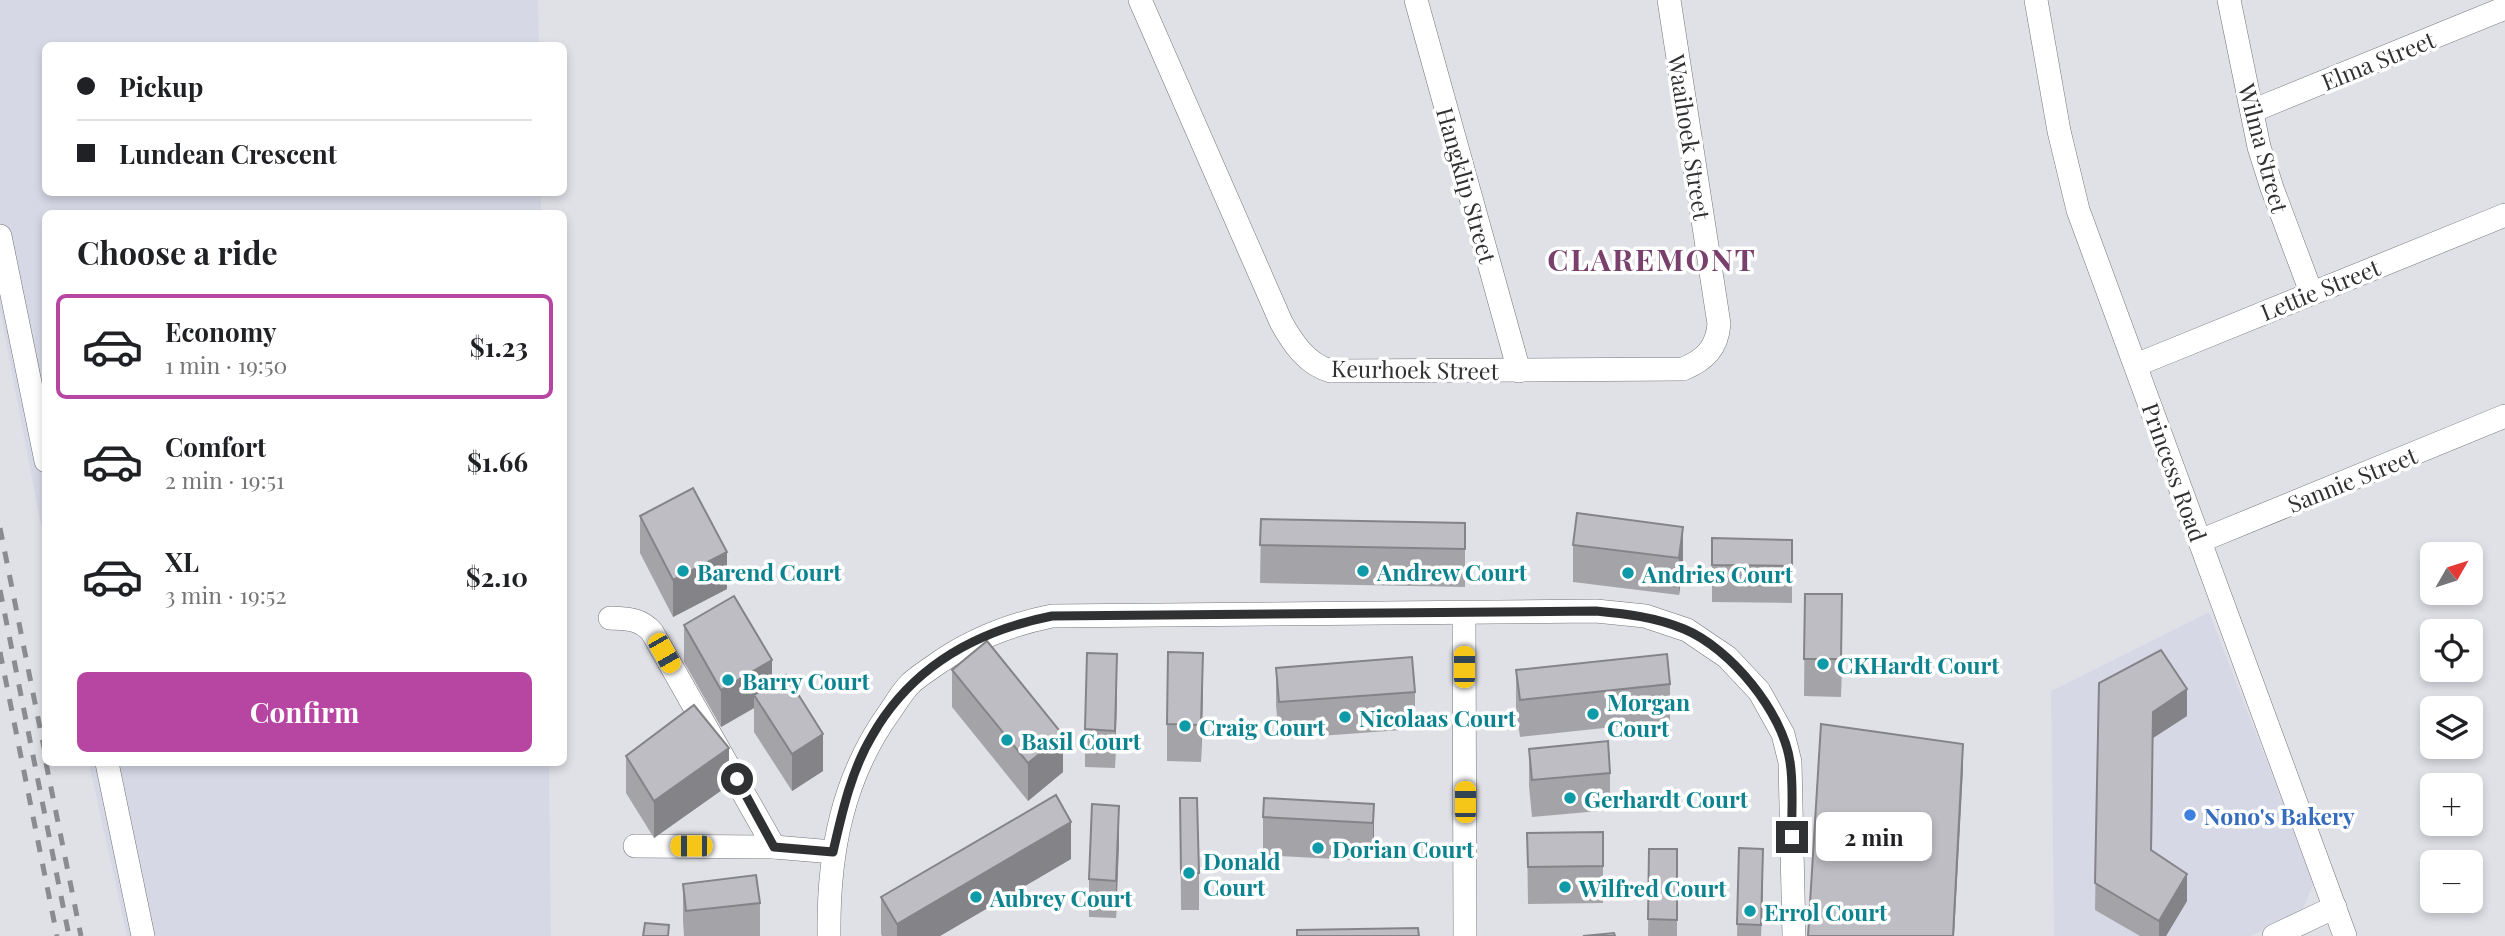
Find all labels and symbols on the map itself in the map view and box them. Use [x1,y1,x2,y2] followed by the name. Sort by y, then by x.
[2317,23,2440,97] street label: Elma Street
[1661,51,1719,223] street label: Waaihoek Street
[2232,79,2296,217] street label: Wilma Street
[1430,104,1504,267] street label: Hangklip Street
[1547,239,1757,279] district label: CLAREMONT
[2256,251,2385,327] street label: Lettie Street
[1331,352,1500,386] street label: Keurhoek Street
[2136,398,2214,546] street label: Princess Road
[2283,439,2422,519] street label: Sannie Street
[2420,542,2483,606] north arrow
[697,556,842,587] place label: Barend Court
[1376,556,1528,587] place label: Andrew Court
[1641,558,1794,589] place label: Andries Court
[675,563,691,579] marker: Barend Court
[1355,563,1371,579] marker: Andrew Court
[1620,565,1636,581] marker: Andries Court
[645,630,684,676] car
[1454,646,1475,688] car
[1837,649,2000,680] place label: CKHardt Court
[1815,656,1831,672] marker: CKHardt Court
[742,665,870,696] place label: Barry Court
[720,672,736,688] marker: Barry Court
[1607,686,1690,743] place label: Morgan Court
[1359,702,1517,733] place label: Nicolaas Court
[1585,706,1601,722] marker: Morgan Court
[1337,709,1353,725] marker: Nicolaas Court
[1199,711,1326,742] place label: Craig Court
[1177,718,1193,734] marker: Craig Court
[1021,725,1142,756] place label: Basil Court
[999,732,1015,748] marker: Basil Court
[721,763,753,795] route start
[1455,781,1476,823] car
[1584,783,1749,814] place label: Gerhardt Court
[1562,790,1578,806] marker: Gerhardt Court
[2204,800,2355,831] place label: Nono's Bakery
[2182,807,2198,823] marker: Nono's Bakery
[1816,812,1932,862] callout: 2 min
[1776,821,1808,853] route end
[1332,833,1475,864] place label: Dorian Court
[671,836,713,857] car
[1310,840,1326,856] marker: Dorian Court
[1203,845,1281,902] place label: Donald Court
[1181,865,1197,881] marker: Donald Court
[1578,872,1727,903] place label: Wilfred Court
[1557,879,1573,895] marker: Wilfred Court
[989,882,1133,913] place label: Aubrey Court
[968,889,984,905] marker: Aubrey Court
[1764,896,1888,927] place label: Errol Court
[1742,903,1758,919] marker: Errol Court

